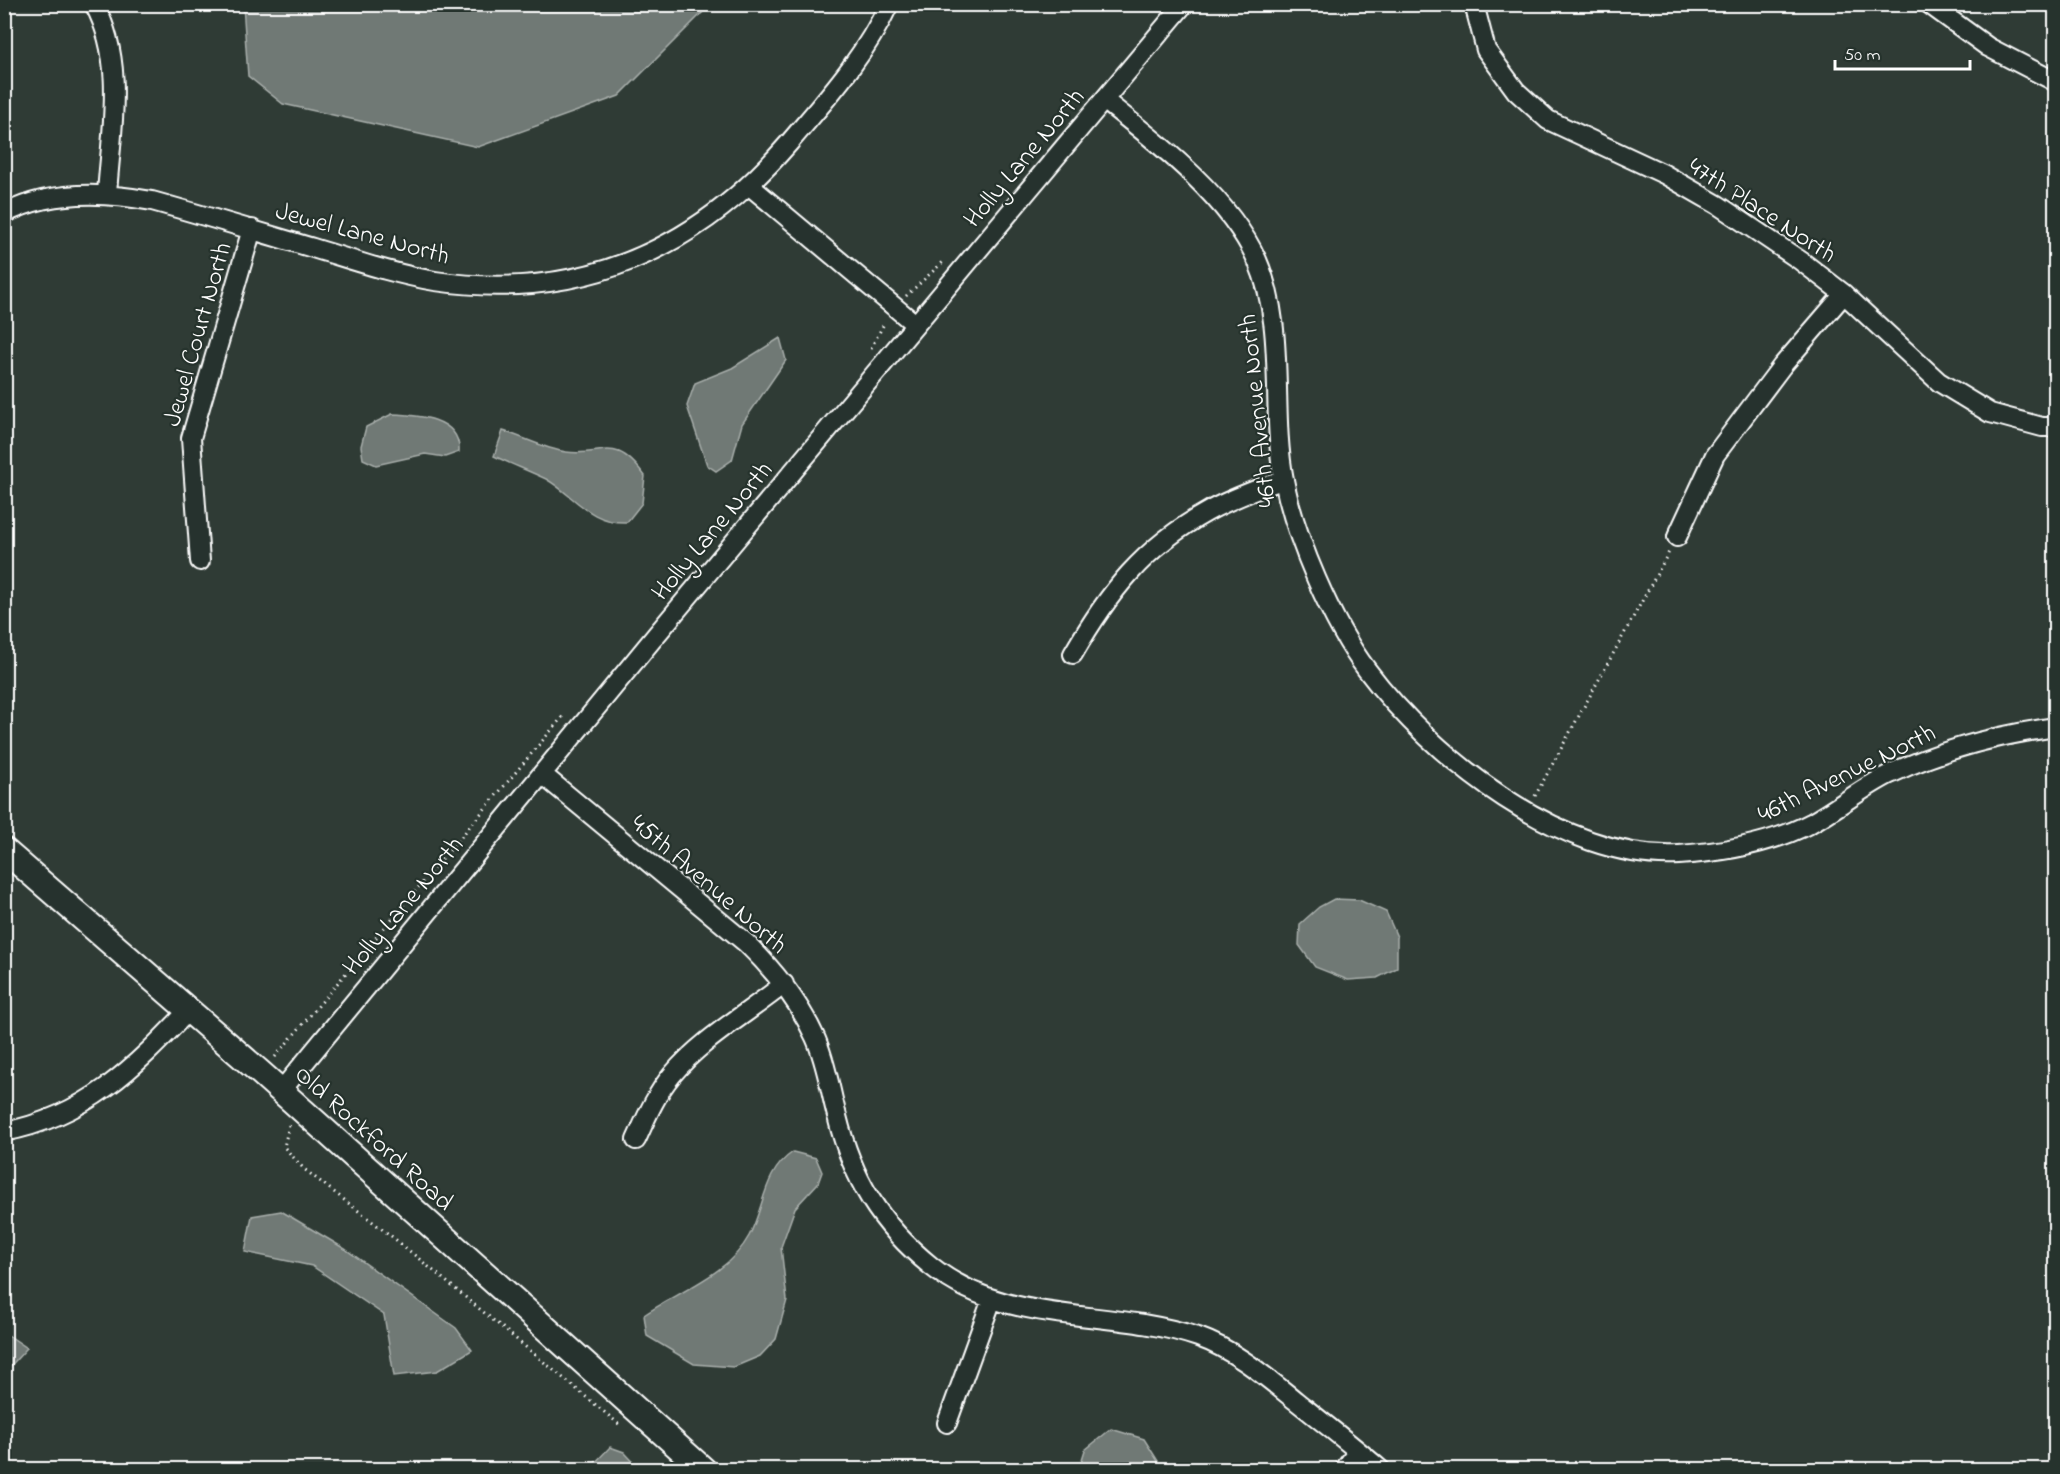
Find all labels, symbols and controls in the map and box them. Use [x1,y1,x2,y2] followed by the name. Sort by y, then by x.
[1835,33,1970,71] scale bar
[1844,43,1881,69] text: 50 m
[955,81,1095,237] street label: Holly Lane North
[1679,149,1843,274] street label: 47th Place North
[271,193,453,276] street label: Jewel Lane North
[154,238,243,431] street label: Jewel Court North
[1230,312,1288,509] street label: 46th Avenue North
[643,454,783,610] street label: Holly Lane North
[1752,715,1943,834] street label: 46th Avenue North
[621,806,795,964] street label: 45th Avenue North
[334,829,474,985] street label: Holly Lane North
[285,1057,461,1222] street label: Old Rockford Road

